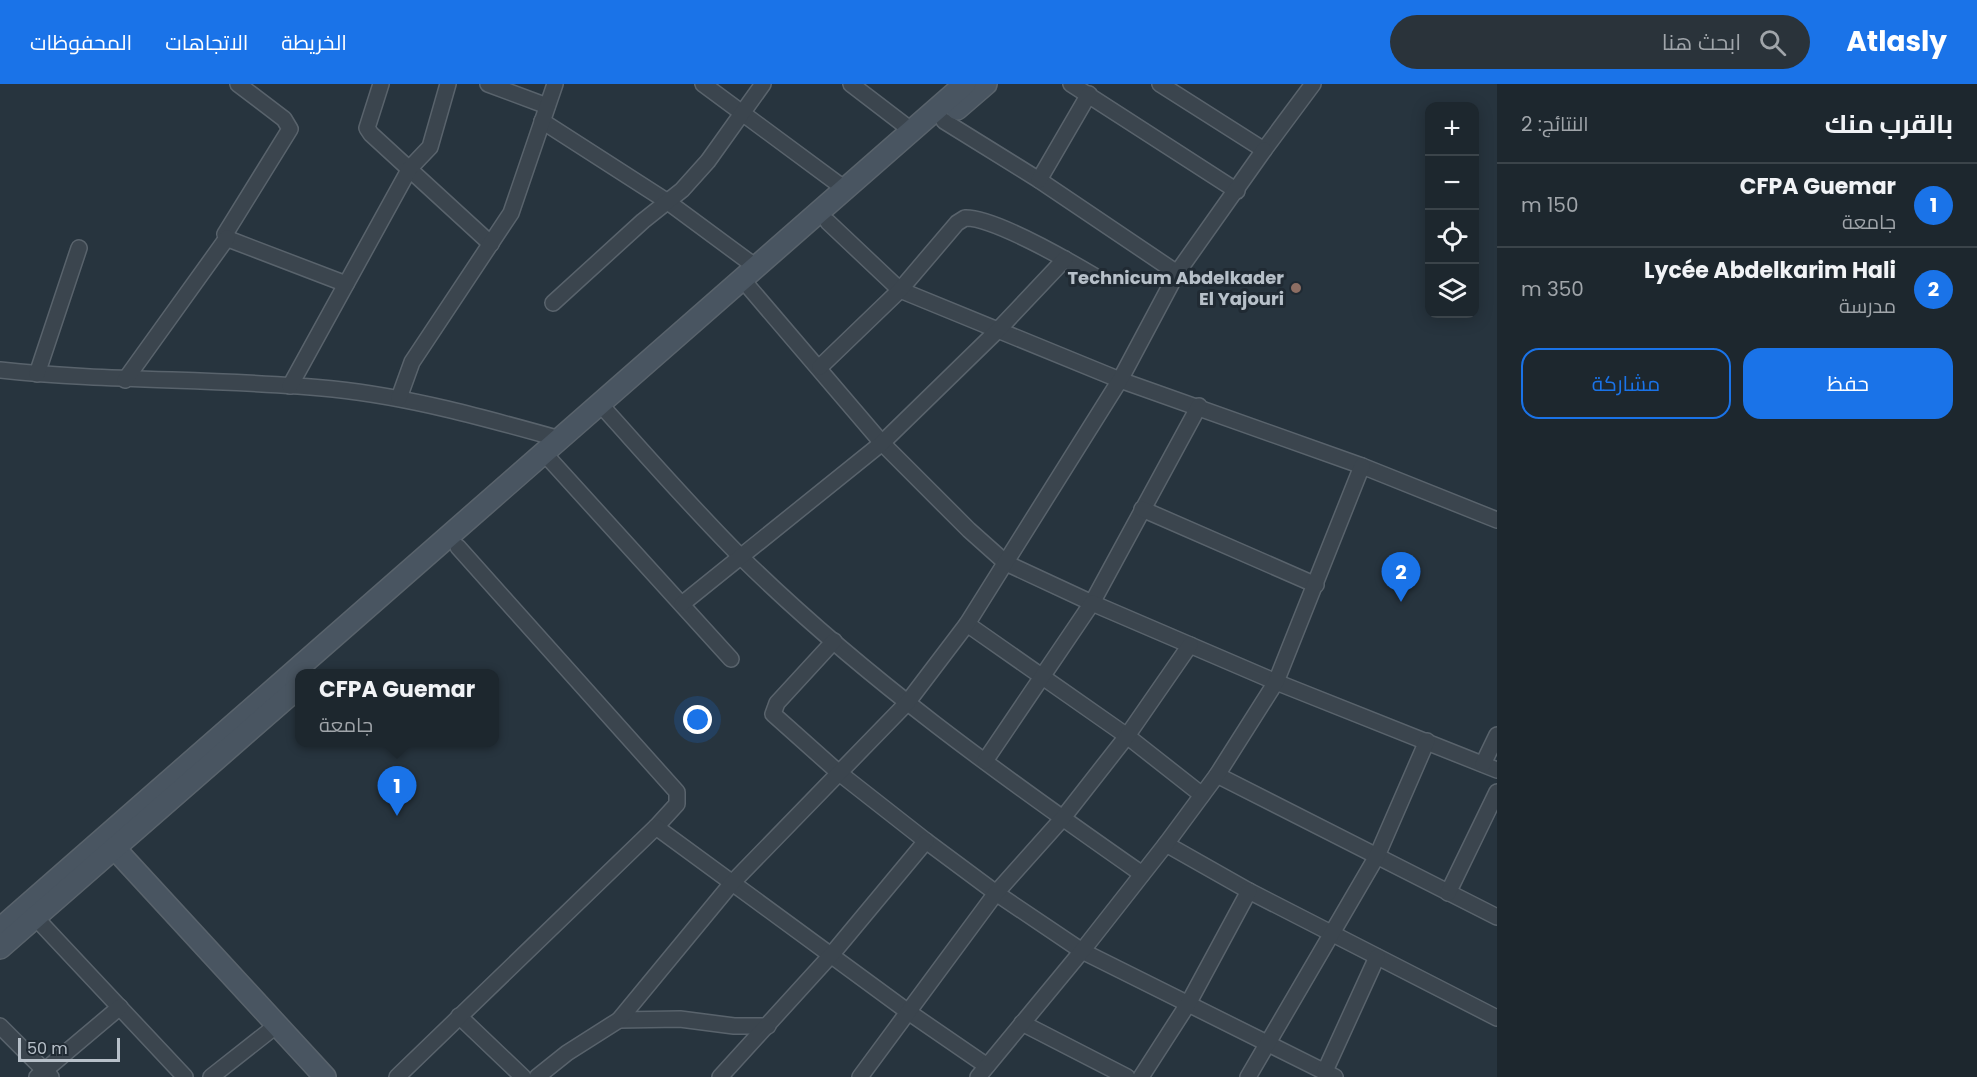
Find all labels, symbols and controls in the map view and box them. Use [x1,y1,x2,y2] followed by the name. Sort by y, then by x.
[1390,15,1810,69] search box
[1846,22,1947,61] text: Atlasly
[1756,26,1789,59] icon: search
[1662,27,1741,58] text: ابحث هنا
[30,28,132,57] text: المحفوظات
[165,28,248,57] text: الاتجاهات
[281,28,347,57] text: الخريطة
[1425,102,1479,318] map controls
[1425,102,1479,156] button: +
[1825,106,1953,142] text: بالقرب منك
[1521,110,1589,138] text: النتائج: 2
[1425,156,1479,210] button: −
[1740,171,1896,202] text: CFPA Guemar
[1521,191,1578,219] text: 150 m
[1930,191,1937,219] text: 1
[1842,208,1896,236] text: جامعة
[1425,210,1479,264] button: locate
[1644,255,1896,286] text: Lycée Abdelkarim Hali
[1425,264,1479,318] button: layers
[1067,265,1284,311] place label: Technicum Abdelkader El Yajouri
[1521,275,1584,303] text: 350 m
[1928,275,1939,303] text: 2
[1289,281,1303,295] marker: Technicum Abdelkader El Yajouri
[1839,292,1896,320] text: مدرسة
[1521,348,1731,419] button: مشاركة
[1743,348,1953,419] button: حفظ
[1382,552,1420,602] pin: 2
[295,669,499,747] popup
[319,674,475,705] text: CFPA Guemar
[683,705,712,734] your location
[319,711,373,739] text: جامعة
[378,766,416,816] pin: 1
[18,1035,120,1062] scale bar
[27,1037,68,1060] text: 50 m

